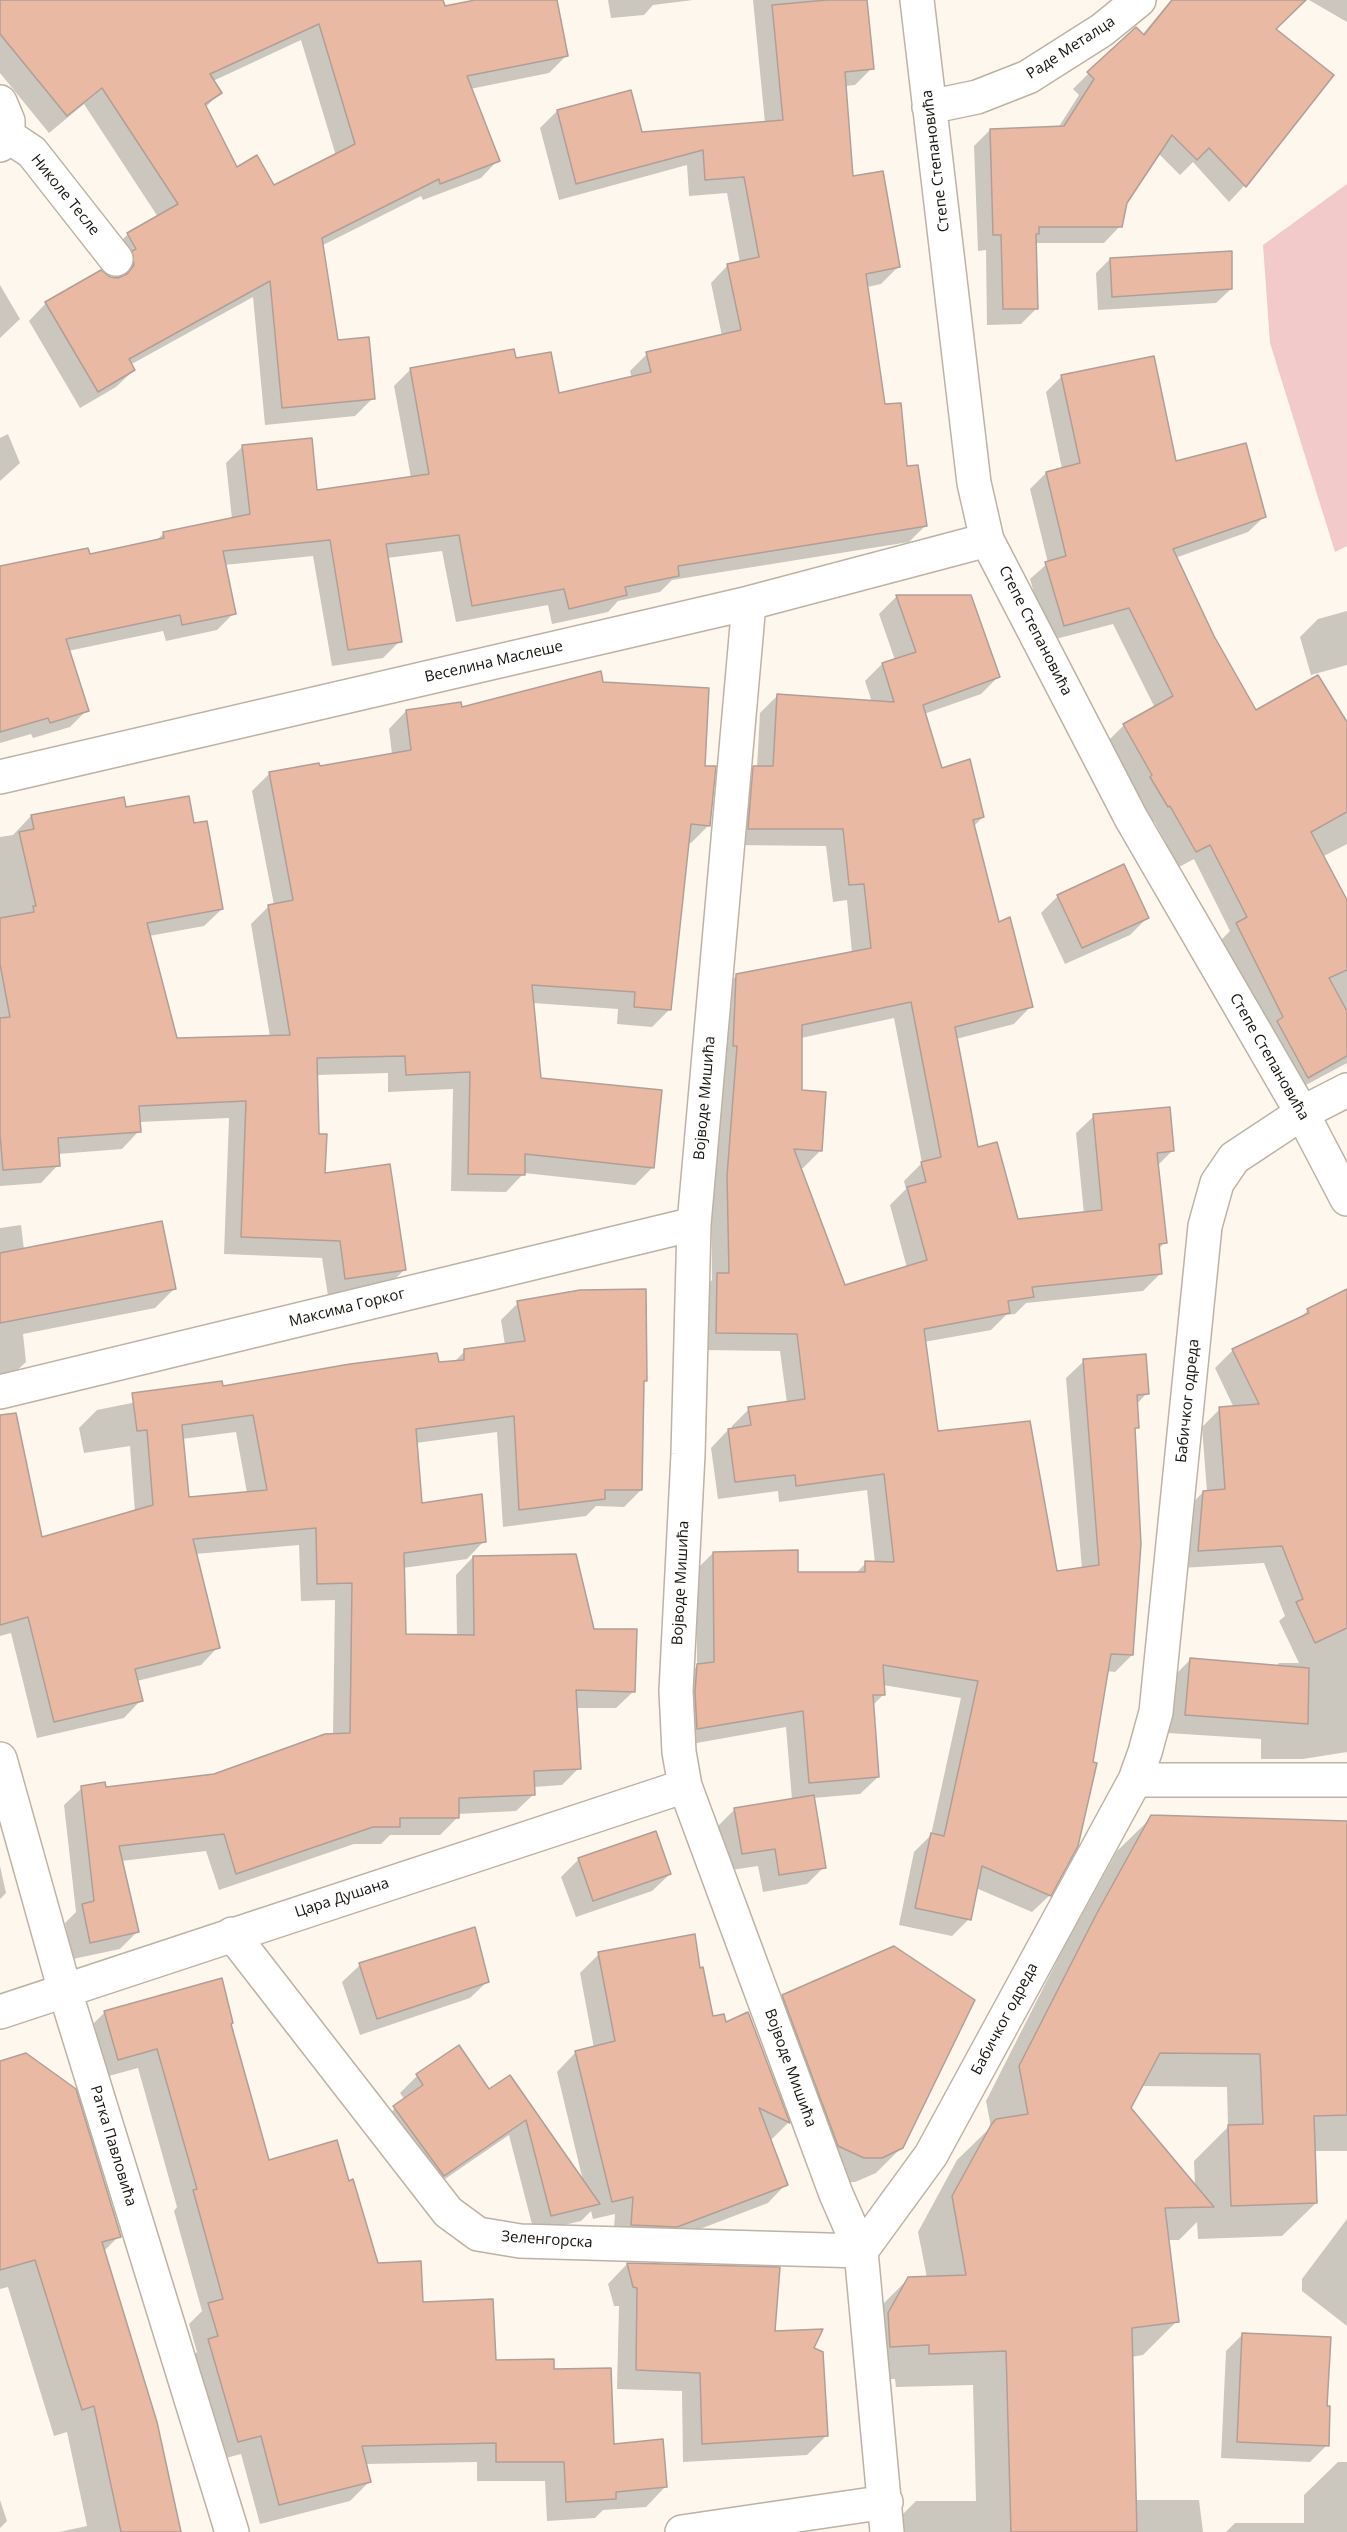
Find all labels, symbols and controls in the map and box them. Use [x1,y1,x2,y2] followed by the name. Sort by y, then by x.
[1023,13,1119,83] street label: Раде Металца
[918,89,954,233] street label: Степе Степановића
[27,151,103,239] street label: Николе Тесле
[994,563,1076,699] street label: Степе Степановића
[423,637,565,687] street label: Веселина Маслеше
[1225,990,1313,1124] street label: Степе Степановића
[691,1035,719,1161] street label: Војводе Мишића
[287,1285,407,1331] street label: Максима Горког
[1173,1338,1203,1464] street label: Бабичког одреда
[669,1520,693,1646] street label: Војводе Мишића
[293,1874,391,1922] street label: Цара Душана
[968,1960,1042,2078] street label: Бабичког одреда
[760,2006,820,2130] street label: Војводе Мишића
[86,2083,140,2209] street label: Ратка Павловића
[501,2228,593,2252] street label: Зеленгорска

